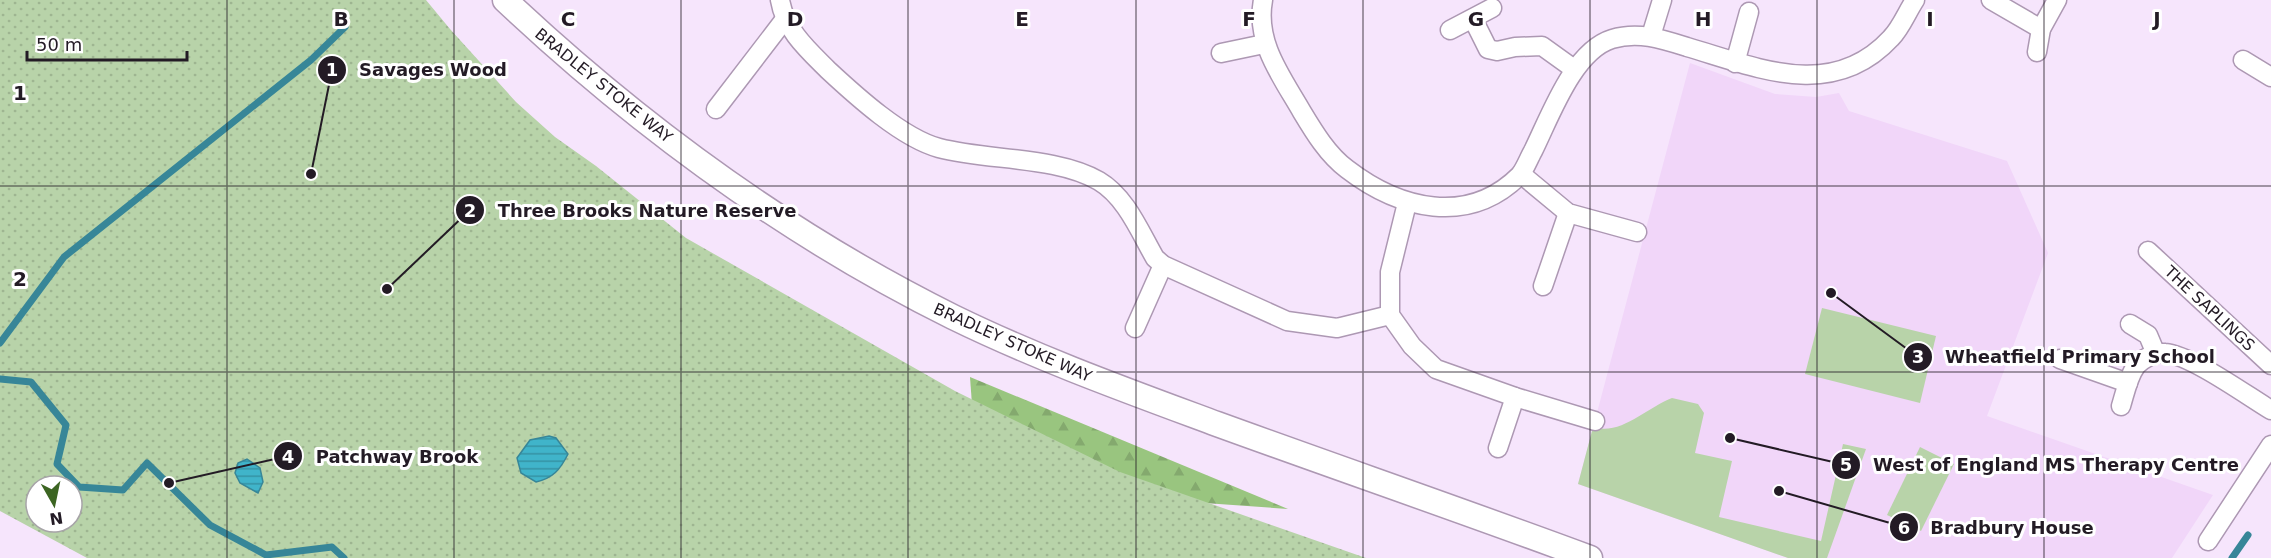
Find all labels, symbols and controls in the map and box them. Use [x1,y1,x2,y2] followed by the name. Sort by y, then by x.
[333,7,349,31] text: B
[561,7,575,31] text: C
[787,7,803,31] text: D
[1015,7,1029,31] text: E
[1242,7,1256,31] text: F
[1468,7,1484,31] text: G
[1695,7,1711,31] text: H
[1926,7,1934,31] text: I
[2151,7,2161,31] text: J
[27,24,188,62] scale bar
[531,24,676,147] street label: BRADLEY STOKE WAY
[36,34,82,55] text: 50 m
[317,52,519,88] callout: Savages Wood
[326,59,338,80] text: 1
[359,59,507,80] text: Savages Wood
[13,81,27,105] text: 1
[455,192,808,228] callout: Three Brooks Nature Reserve
[464,200,476,221] text: 2
[498,200,796,221] text: Three Brooks Nature Reserve
[2160,261,2259,355] street label: THE SAPLINGS
[13,267,27,291] text: 2
[931,299,1095,386] street label: BRADLEY STOKE WAY
[1903,339,2227,375] callout: Wheatfield Primary School
[1912,346,1924,367] text: 3
[1945,346,2215,367] text: Wheatfield Primary School
[273,438,490,474] callout: Patchway Brook
[282,446,294,467] text: 4
[316,446,479,467] text: Patchway Brook
[1831,447,2251,483] callout: West of England MS Therapy Centre
[1840,454,1852,475] text: 5
[1873,454,2239,475] text: West of England MS Therapy Centre
[24,474,84,534] north arrow
[48,508,64,529] text: N
[1889,509,2106,545] callout: Bradbury House
[1898,517,1910,538] text: 6
[1930,517,2094,538] text: Bradbury House

